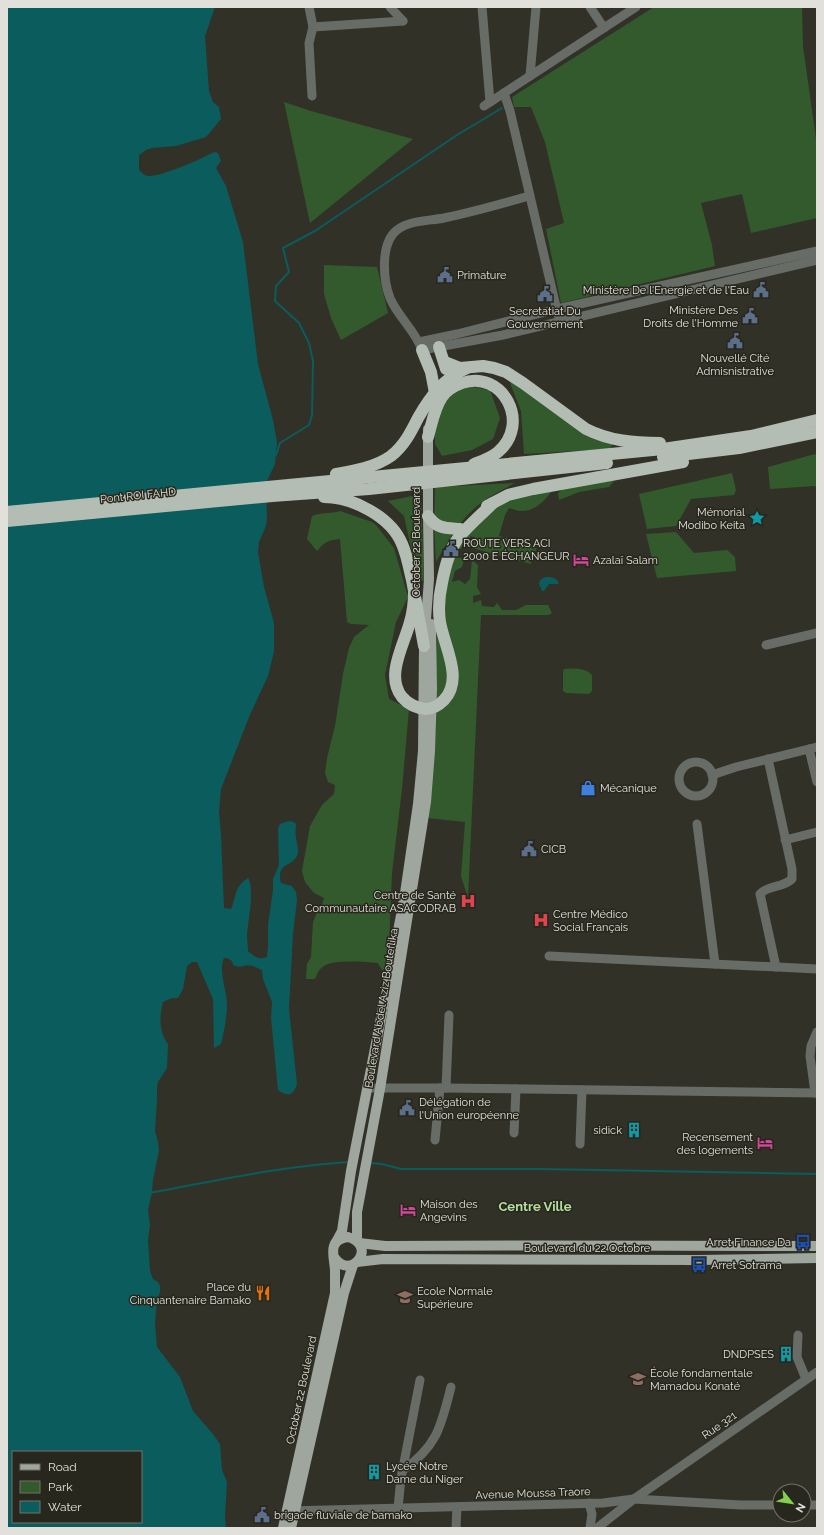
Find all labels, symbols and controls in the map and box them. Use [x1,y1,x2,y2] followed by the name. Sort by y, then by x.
[436,266,454,284] public building icon: Primature
[457,269,507,282] place label: Primature
[752,281,770,299] public building icon: Ministère De l'Energie et de l'Eau
[583,284,749,297] place label: Ministère De l'Energie et de l'Eau
[536,285,554,303] public building icon: Secretatiat Du Gouvernement
[643,304,739,330] place label: Ministère Des Droits de l'Homme
[507,305,584,331] place label: Secretatiat Du Gouvernement
[741,307,759,325] public building icon: Ministère Des Droits de l'Homme
[726,332,744,350] public building icon: Nouvellé Cité Admisnistrative
[696,352,774,378] place label: Nouvellé Cité Admisnistrative
[99,485,177,506] street label: Pont ROI FAHD
[410,487,423,597] street label: October 22 Boulevard
[678,506,745,532] place label: Mémorial Modibo Keita
[748,509,766,527] place icon: Mémorial Modibo Keita
[463,537,569,563] place label: ROUTE VERS ACI 2000 E ÉCHANGEUR
[442,540,460,558] public building icon: ROUTE VERS ACI 2000 E ÉCHANGEUR
[572,551,590,569] hotel icon: Azalaï Salam
[593,554,658,567] place label: Azalaï Salam
[579,779,597,797] shop icon: Mécanique
[600,782,657,795] place label: Mécanique
[520,840,538,858] public building icon: CICB
[541,843,566,856] place label: CICB
[305,889,457,915] place label: Centre de Santé Communautaire ASACODRAB
[459,892,477,910] hospital icon: Centre de Santé Communautaire ASACODRAB
[553,908,628,934] place label: Centre Médico Social Français
[532,911,550,929] hospital icon: Centre Médico Social Français
[362,927,401,1089] street label: Boulevard Abdel Aziz Bouteflika
[419,1096,520,1122] place label: Délégation de l'Union européenne
[398,1099,416,1117] public building icon: Délégation de l'Union européenne
[625,1121,643,1139] building icon: sidick
[593,1124,622,1137] place label: sidick
[677,1131,753,1157] place label: Recensement des logements
[756,1134,774,1152] hotel icon: Recensement des logements
[420,1198,478,1224] place label: Maison des Angevins
[498,1199,572,1214] district label: Centre Ville
[399,1201,417,1219] hotel icon: Maison des Angevins
[794,1233,812,1251] bus stop icon: Arret Finance Da
[706,1236,791,1249] place label: Arret Finance Da
[524,1242,651,1255] street label: Boulevard du 22 Octobre
[690,1256,708,1274] bus stop icon: Arret Sotrama
[711,1259,782,1272] place label: Arret Sotrama
[130,1281,251,1307] place label: Place du Cinquantenaire Bamako
[254,1284,272,1302] restaurant icon: Place du Cinquantenaire Bamako
[417,1285,493,1311] place label: Ecole Normale Supérieure
[396,1288,414,1306] school or university icon: Ecole Normale Supérieure
[284,1335,319,1445] street label: October 22 Boulevard
[777,1345,795,1363] building icon: DNDPSES
[723,1348,774,1361] place label: DNDPSES
[650,1366,753,1393] place label: École fondamentale Mamadou Konaté
[629,1370,647,1388] school or university icon: École fondamentale Mamadou Konaté
[699,1409,739,1442] street label: Rue 321
[12,1451,142,1523] legend
[48,1460,77,1474] text: Road
[386,1460,464,1486] place label: Lycée Notre Dame du Niger
[365,1463,383,1481] building icon: Lycée Notre Dame du Niger
[48,1480,73,1494] text: Park
[772,1483,812,1523] north arrow
[475,1485,591,1502] street label: Avenue Moussa Traore
[48,1500,82,1514] text: Water
[792,1501,808,1515] text: N
[253,1506,271,1524] public building icon: brigade fluviale de bamako
[274,1509,413,1522] place label: brigade fluviale de bamako

